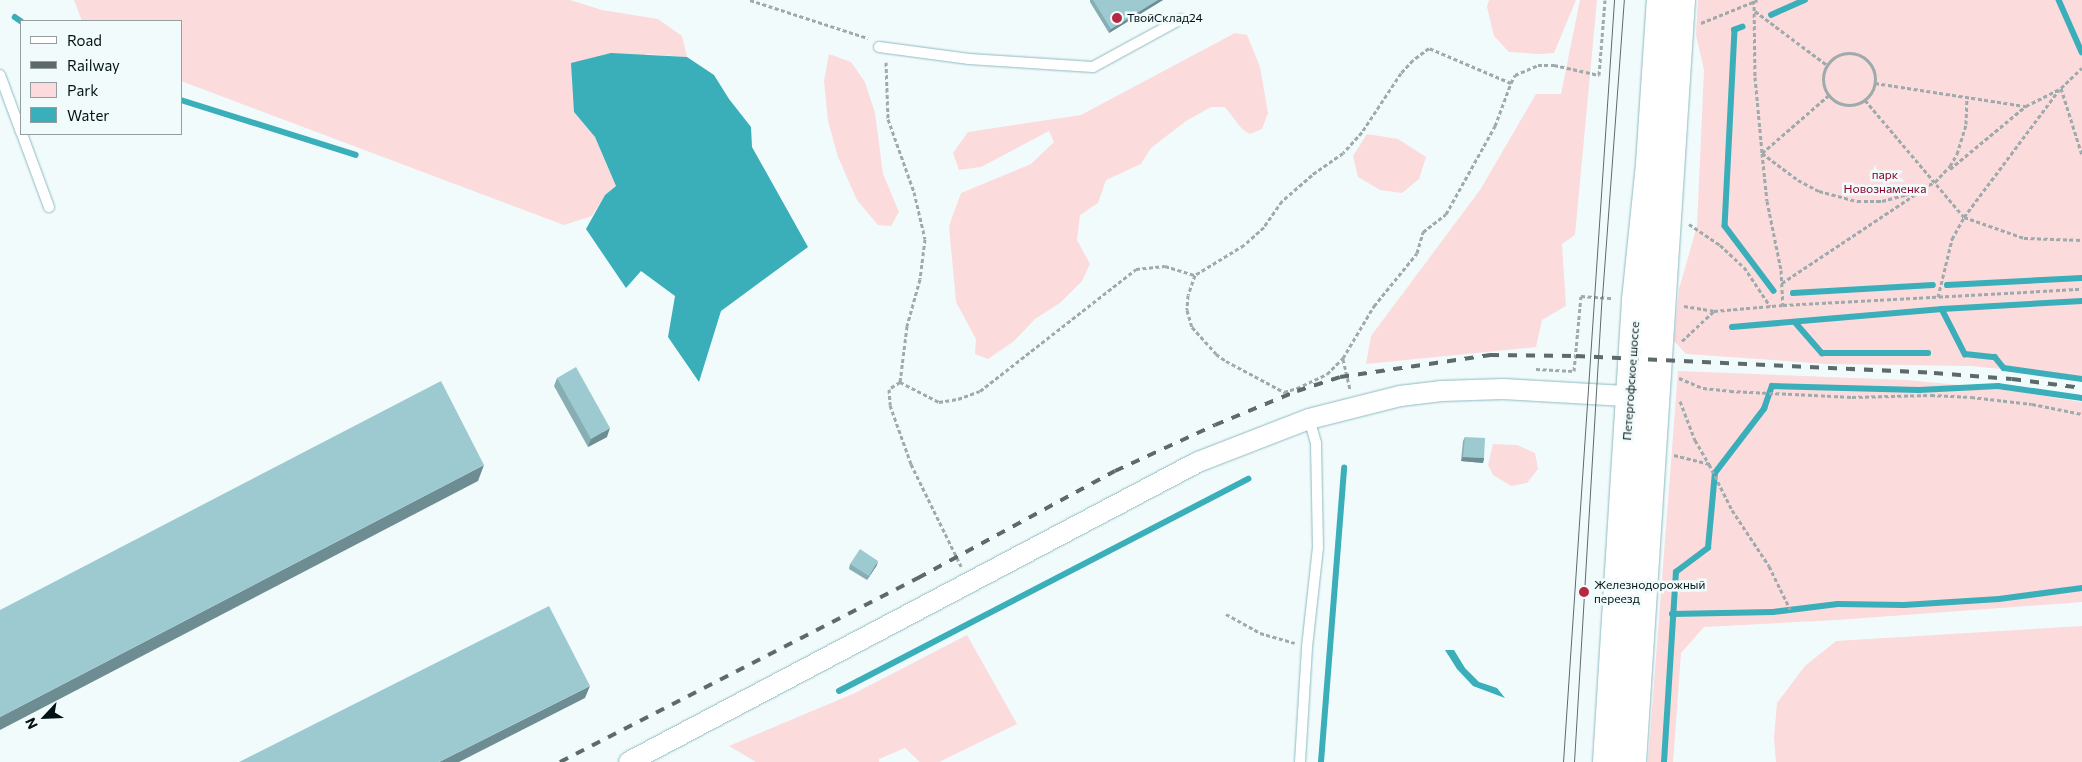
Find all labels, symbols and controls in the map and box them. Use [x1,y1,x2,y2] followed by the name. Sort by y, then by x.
[1127,11,1203,25] place label: ТвойСклад24
[1111,12,1123,24] marker: ТвойСклад24
[20,20,182,135] legend
[67,31,102,49] text: Road
[67,56,120,74] text: Railway
[67,81,98,99] text: Park
[67,106,109,124] text: Water
[1844,168,1926,196] park label: парк Новознаменка
[1620,321,1642,441] street label: Петергофское шоссе
[1594,578,1705,606] place label: Железнодорожный переезд
[1578,586,1590,598] marker: Железнодорожный переезд
[20,692,70,742] north arrow
[21,715,41,732] text: N

